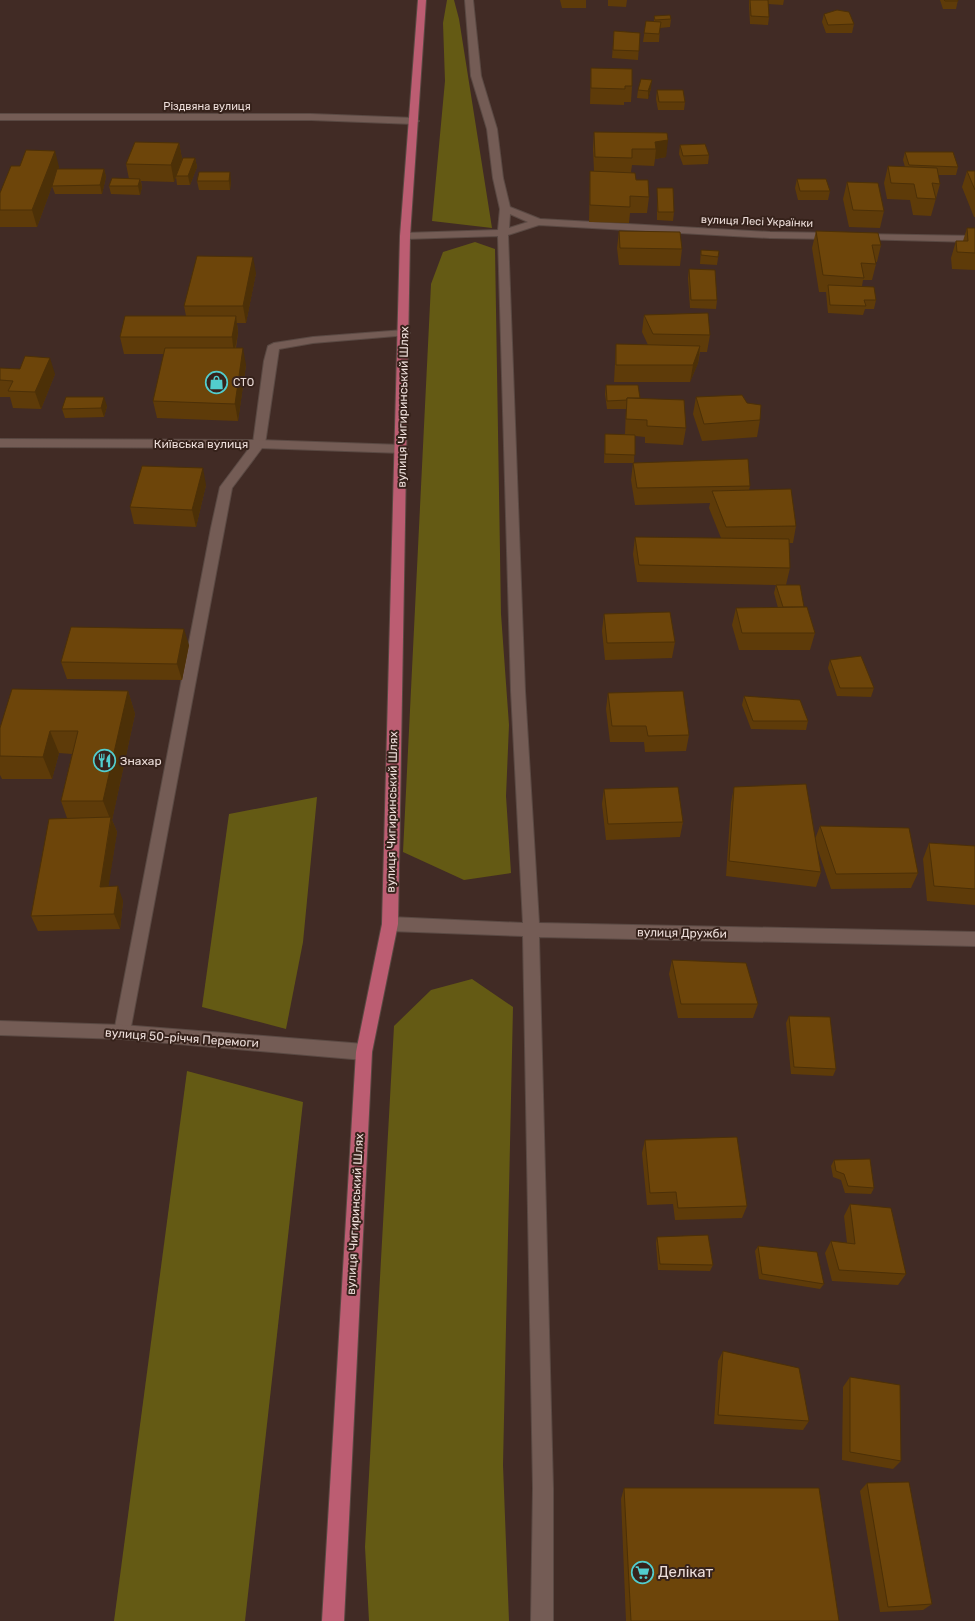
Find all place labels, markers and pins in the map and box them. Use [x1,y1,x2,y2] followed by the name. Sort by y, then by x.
[205,370,229,394] shop icon: СТО
[233,376,254,389] place label: СТО
[92,749,116,773] restaurant icon: Знахар
[120,754,162,768] place label: Знахар
[630,1560,654,1584] supermarket icon: Делікат
[658,1563,714,1581] place label: Делікат

